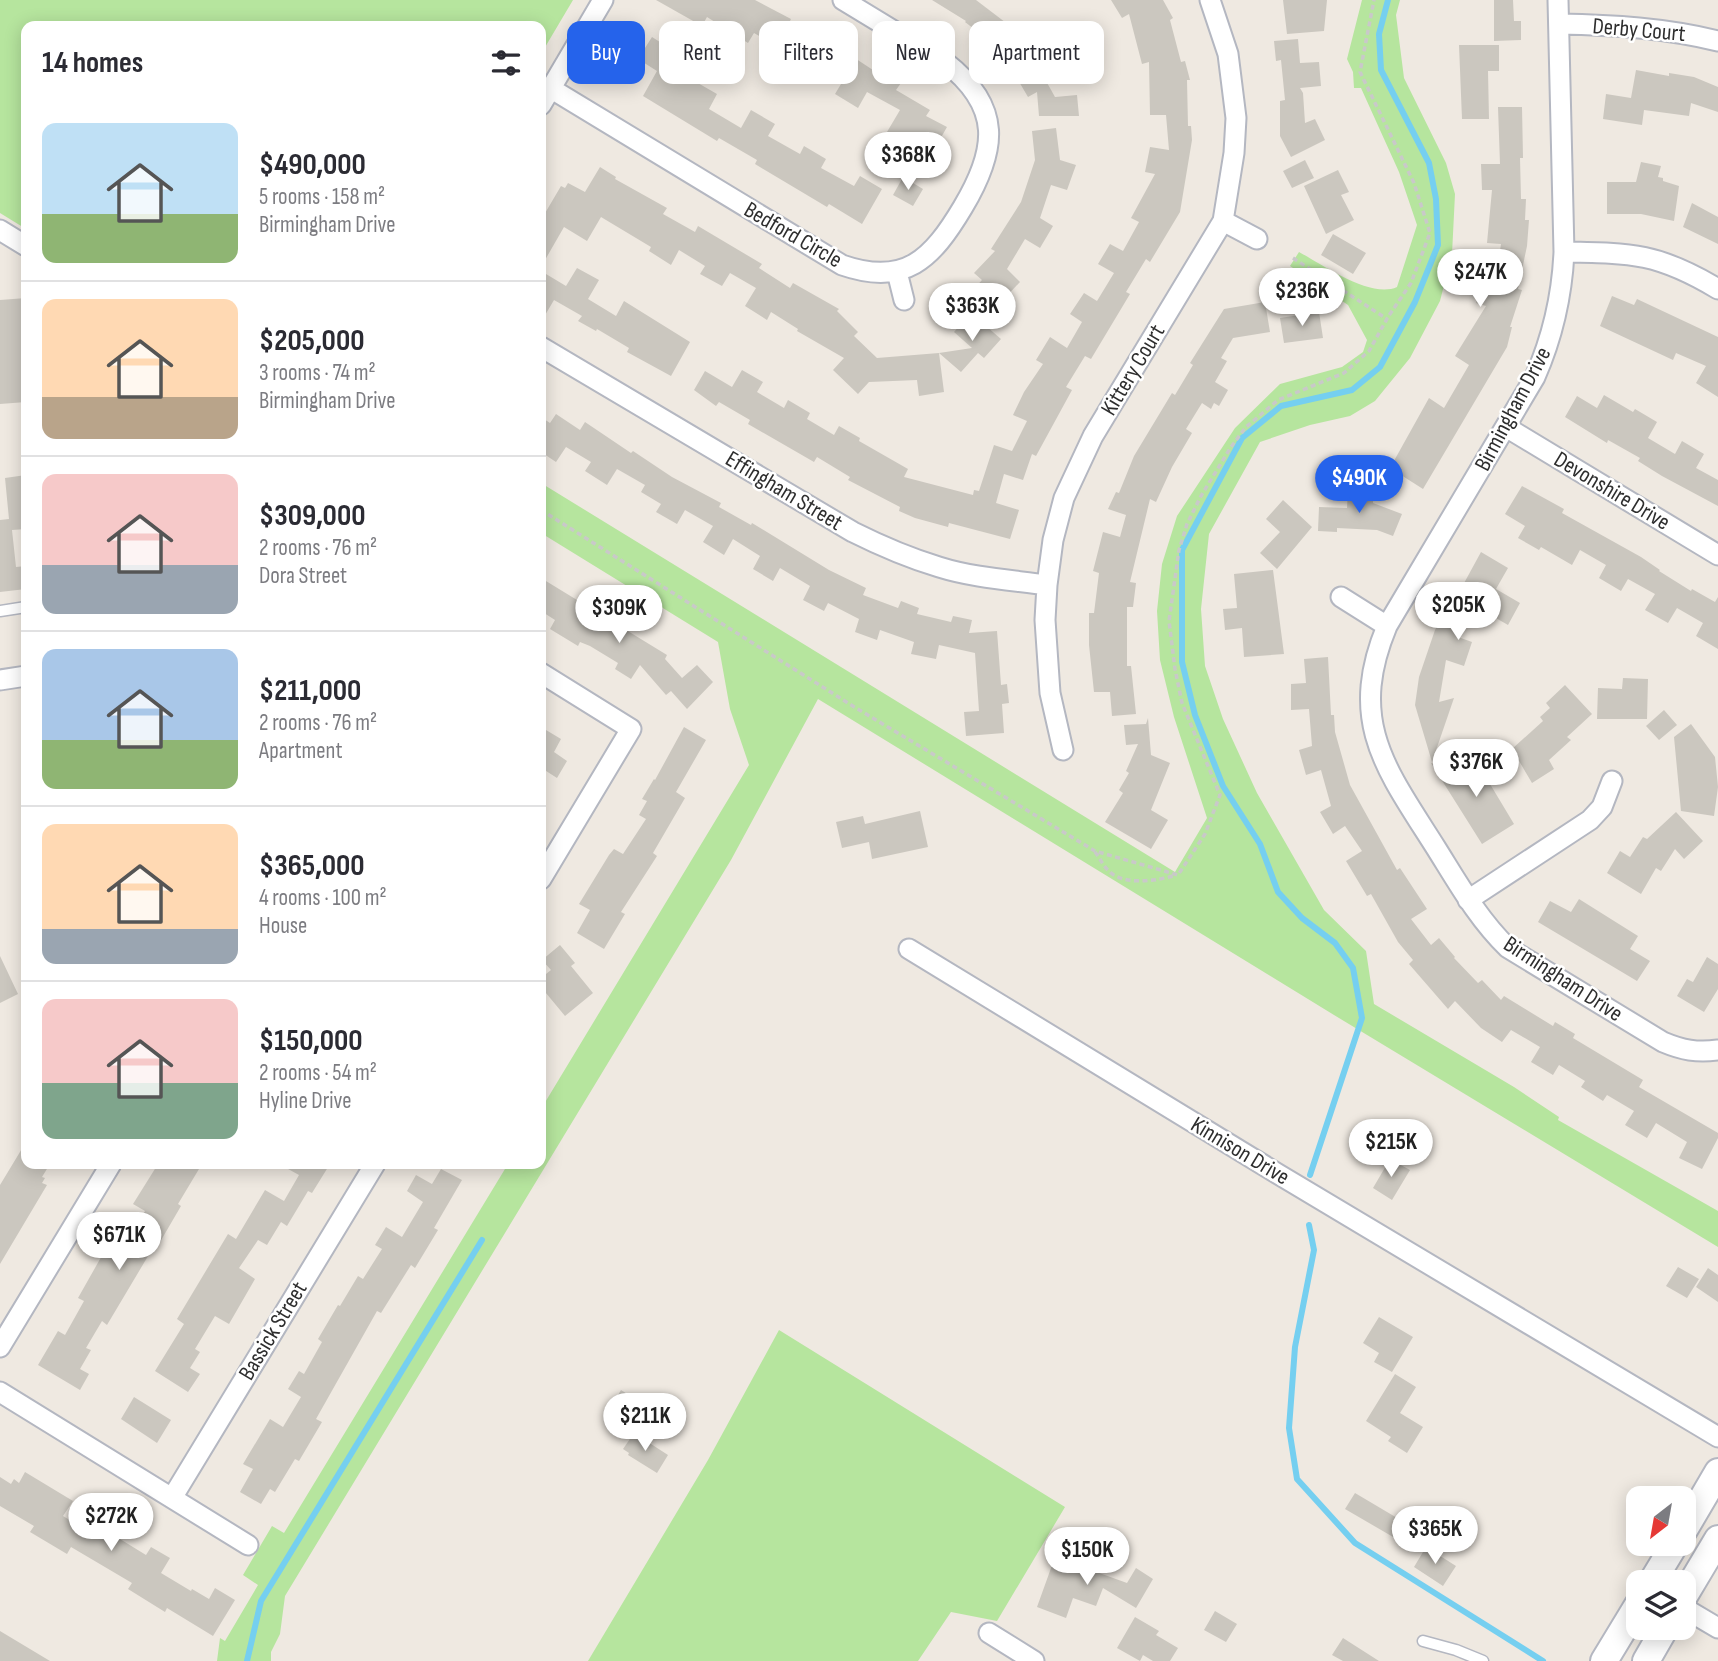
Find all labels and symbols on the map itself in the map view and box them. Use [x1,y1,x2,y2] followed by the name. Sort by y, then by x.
[1591,12,1687,48] street label: Derby Court
[859,132,957,192] pin: $368K
[739,196,847,274] street label: Bedford Circle
[1431,250,1529,309] pin: $247K
[1253,268,1351,328] pin: $236K
[923,284,1021,343] pin: $363K
[1095,319,1171,421] street label: Kittery Court
[1469,342,1557,476] street label: Birmingham Drive
[720,445,848,537] street label: Effingham Street
[1549,445,1675,537] street label: Devonshire Drive
[1310,456,1408,515] pin: $490K
[1409,582,1507,642] pin: $205K
[570,586,668,645] pin: $309K
[1427,740,1525,799] pin: $376K
[1498,930,1628,1028] street label: Birmingham Drive
[1186,1111,1294,1191] street label: Kinnison Drive
[1342,1120,1440,1179] pin: $215K
[70,1212,168,1272] pin: $671K
[233,1277,313,1385] street label: Bassick Street
[596,1394,694,1453] pin: $211K
[1626,1486,1696,1556] north arrow
[62,1494,160,1553] pin: $272K
[1386,1506,1484,1566] pin: $365K
[1038,1528,1136,1587] pin: $150K

